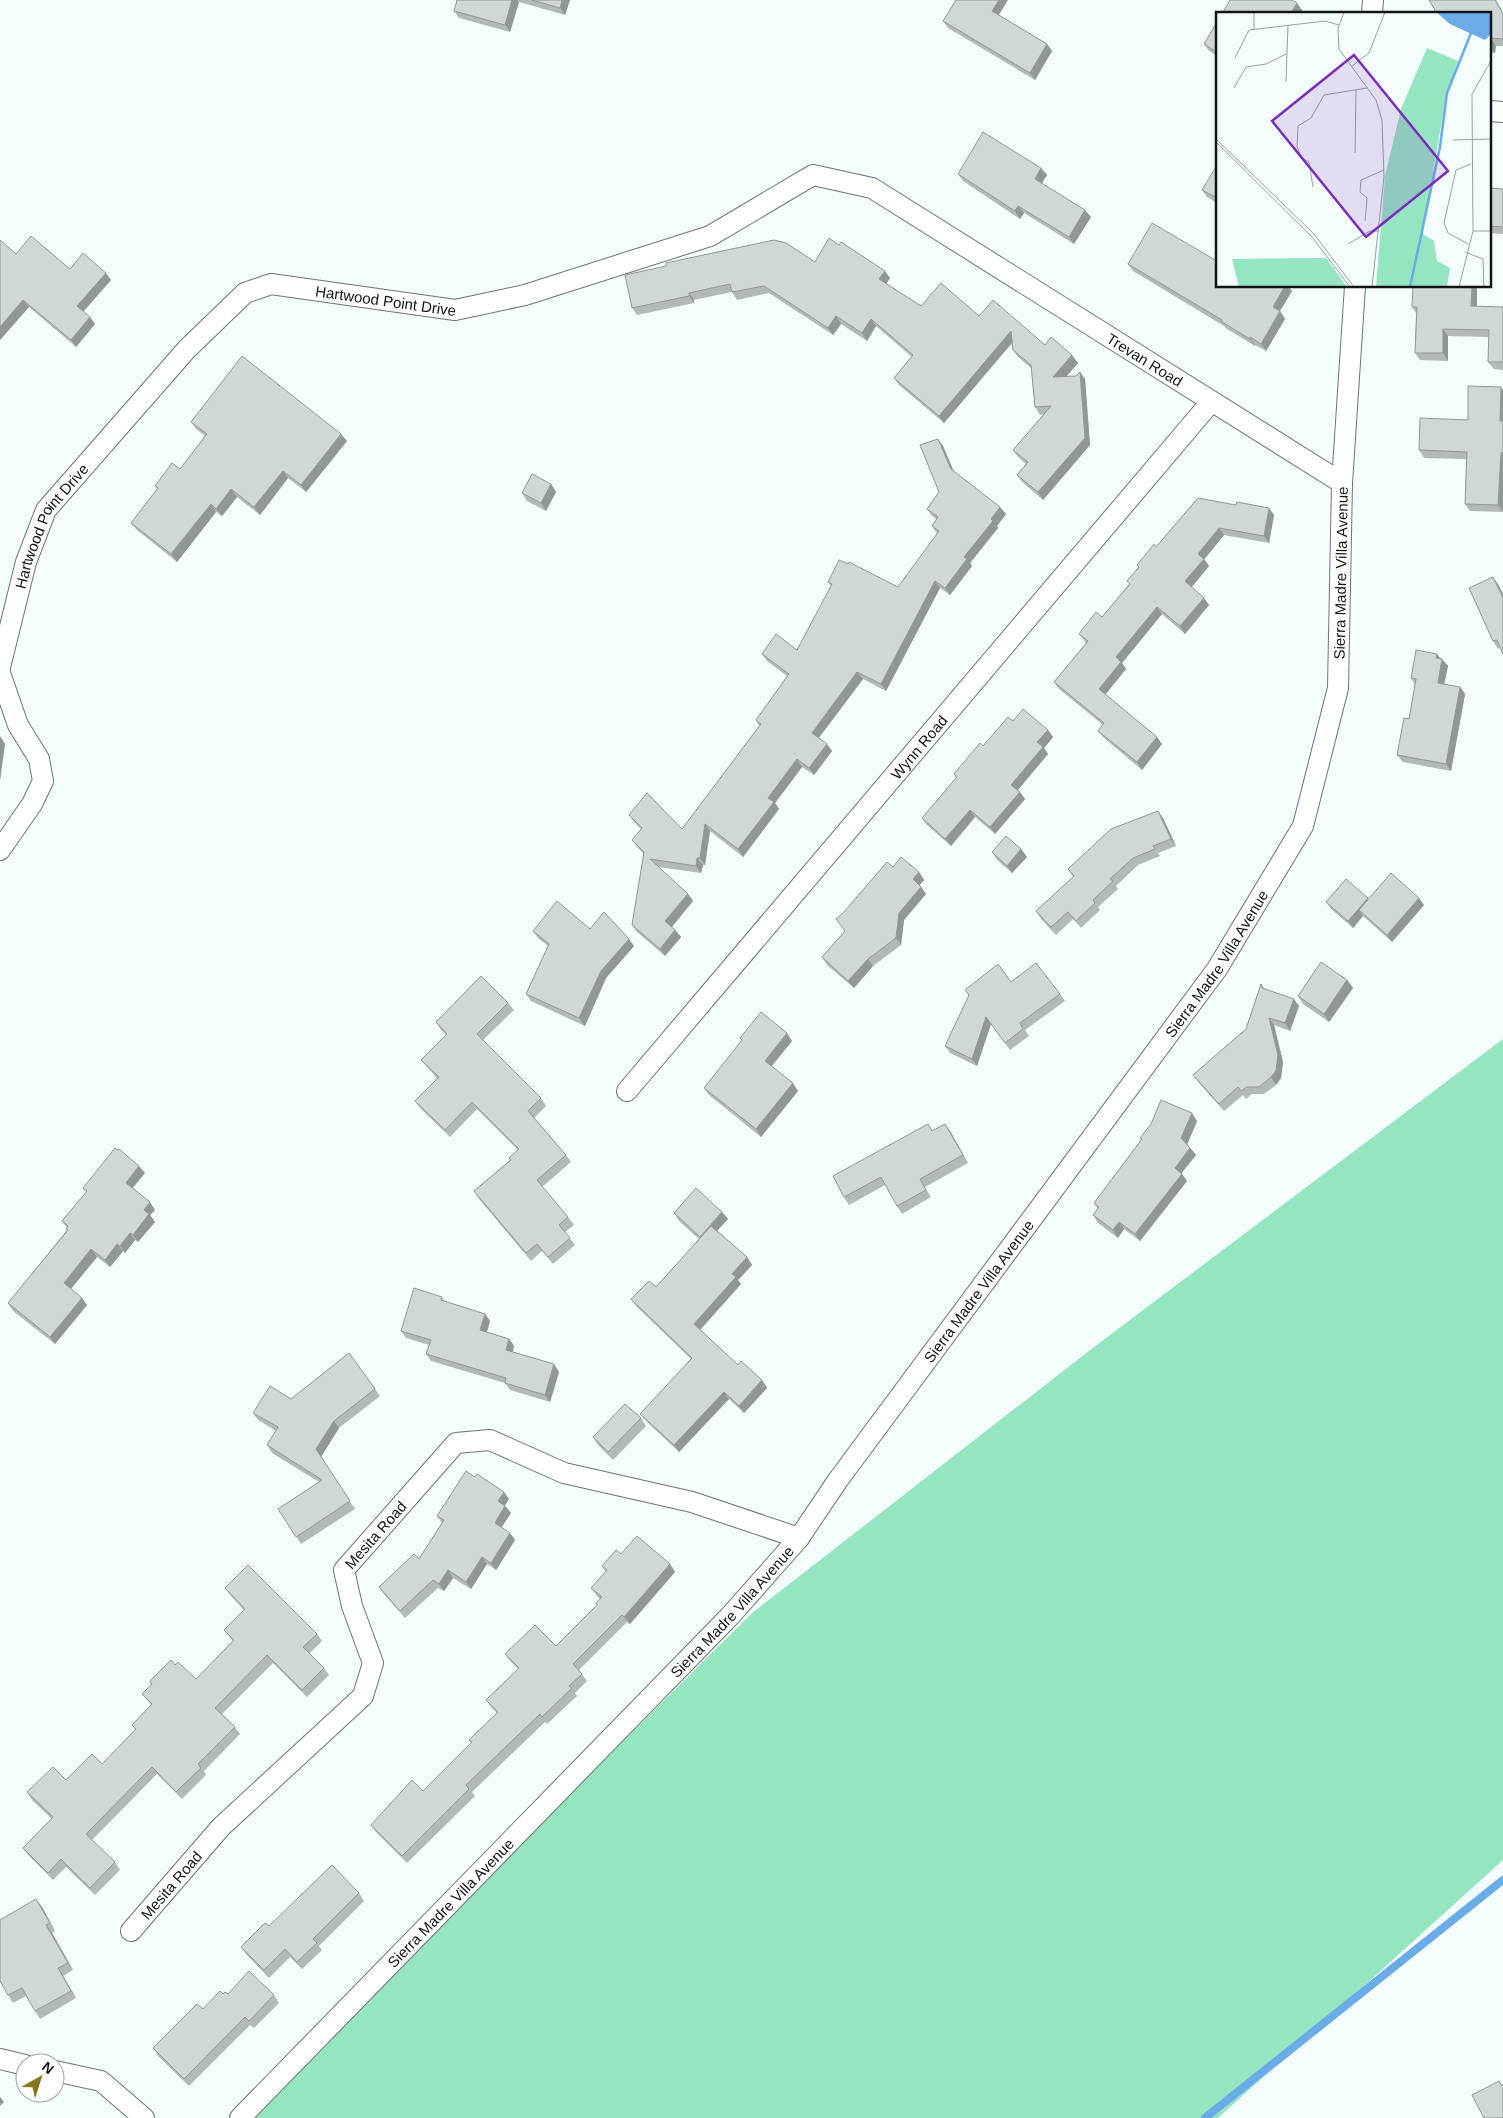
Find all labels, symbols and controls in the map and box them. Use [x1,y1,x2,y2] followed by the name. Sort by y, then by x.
[1216,12,1490,288] inset map
[314,282,457,319] street label: Hartwood Point Drive
[1104,329,1186,389] street label: Trevan Road
[11,460,91,590] street label: Hartwood Point Drive
[1330,486,1350,660] street label: Sierra Madre Villa Avenue
[887,712,950,782] street label: Wynn Road
[1161,887,1271,1040] street label: Sierra Madre Villa Avenue
[920,1216,1037,1365] street label: Sierra Madre Villa Avenue
[341,1497,409,1572] street label: Mesita Road
[667,1542,797,1681] street label: Sierra Madre Villa Avenue
[384,1835,517,1970] street label: Sierra Madre Villa Avenue
[137,1847,205,1922] street label: Mesita Road
[15,2053,65,2103] north arrow
[39,2058,57,2077] text: N

